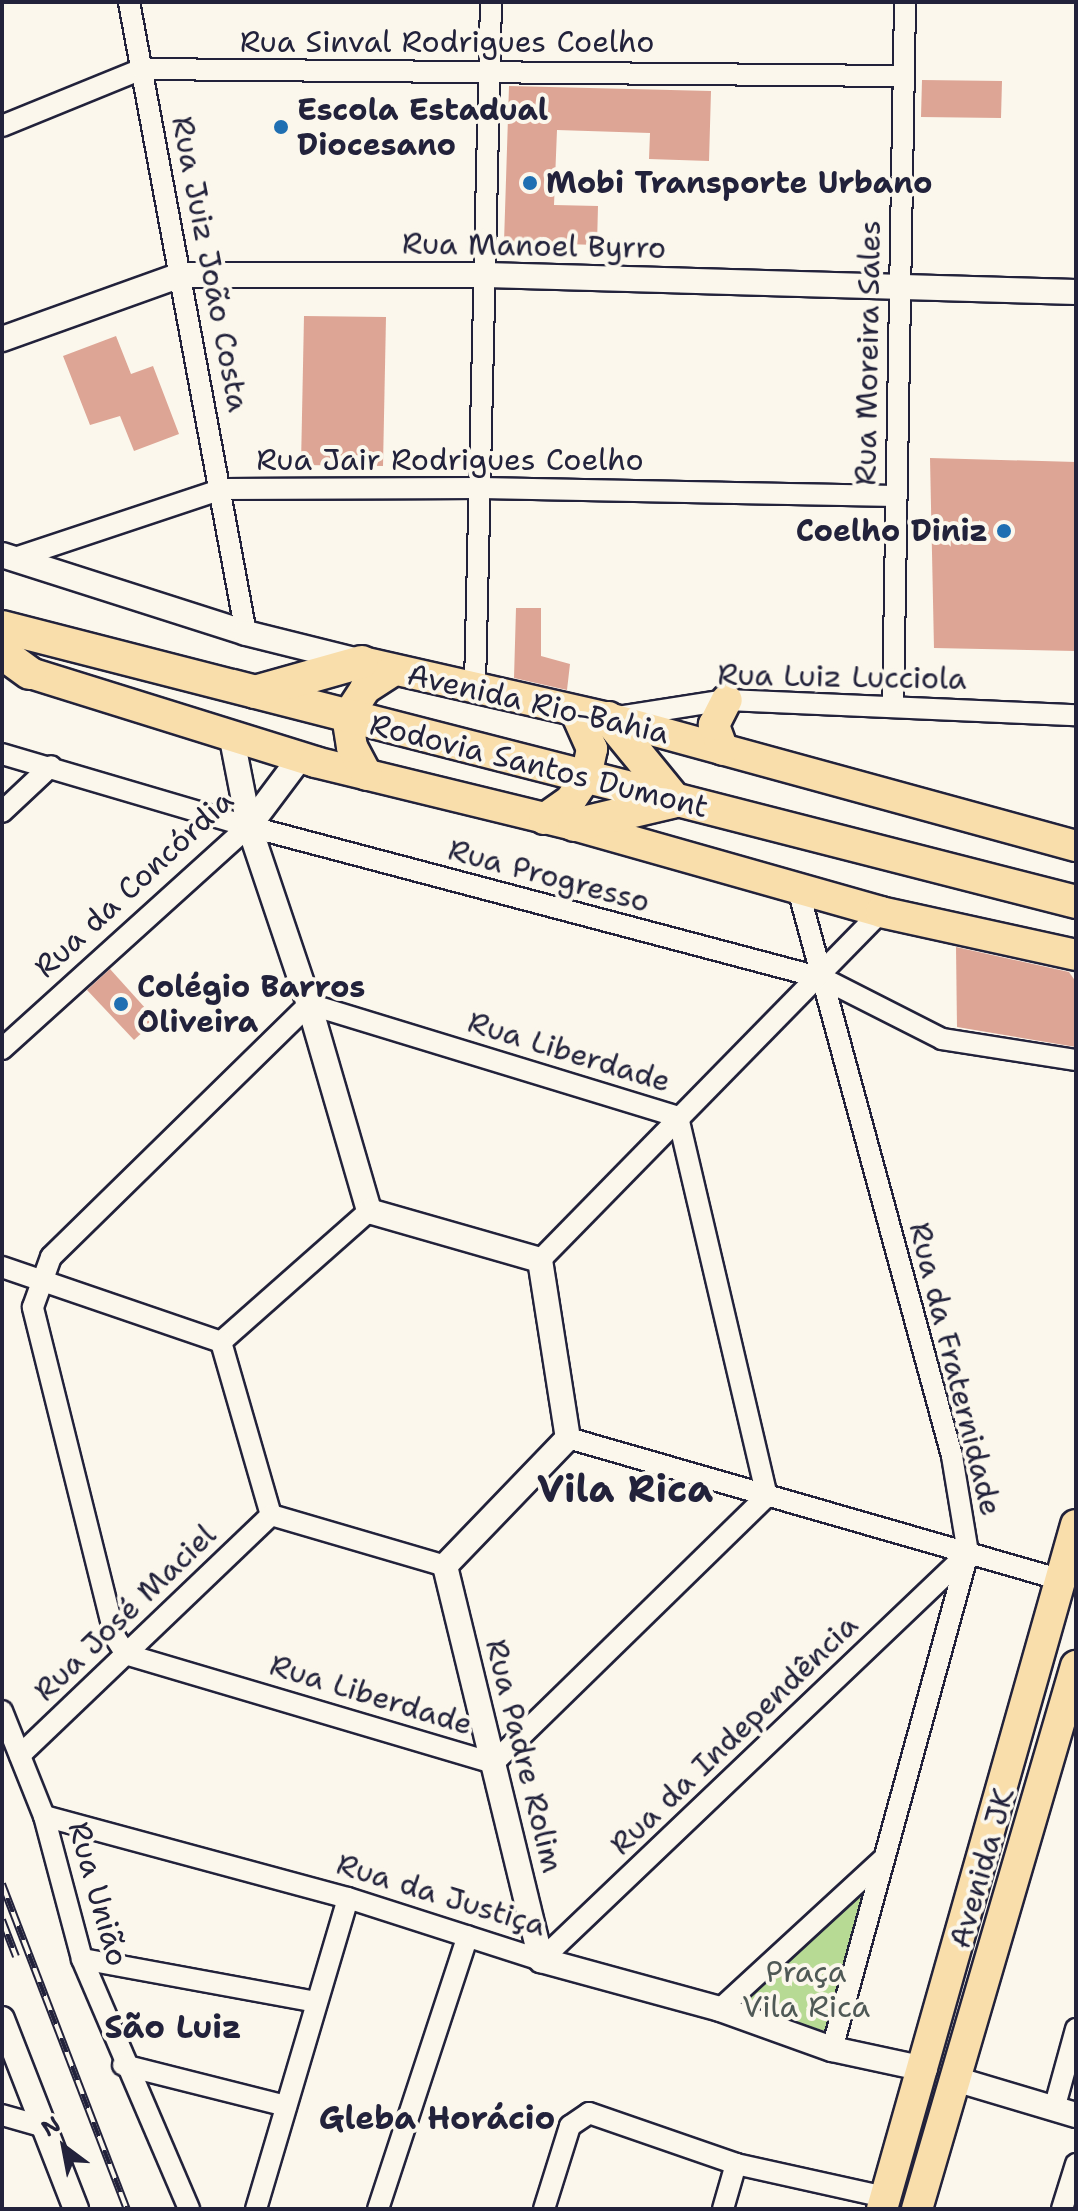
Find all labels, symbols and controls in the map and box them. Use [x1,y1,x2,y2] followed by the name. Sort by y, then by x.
[240,24,654,60] street label: Rua Sinval Rodrigues Coelho
[297,92,548,162] place label: Escola Estadual Diocesano
[164,113,256,415] street label: Rua Juiz João Costa
[272,118,290,136] marker: Escola Estadual Diocesano
[546,165,933,201] place label: Mobi Transporte Urbano
[521,174,539,192] marker: Mobi Transporte Urbano
[848,220,888,486] street label: Rua Moreira Sales
[402,226,666,266] street label: Rua Manoel Byrro
[256,442,644,478] street label: Rua Jair Rodrigues Coelho
[796,513,988,549] place label: Coelho Diniz
[995,522,1013,540] marker: Coelho Diniz
[404,656,672,752] street label: Avenida Rio-Bahia
[717,657,967,697] street label: Rua Luiz Lucciola
[366,706,712,826] street label: Rodovia Santos Dumont
[27,783,241,985] street label: Rua da Concórdia
[444,832,654,920] street label: Rua Progresso
[137,969,365,1040] place label: Colégio Barros Oliveira
[112,995,130,1013] marker: Colégio Barros Oliveira
[463,1004,675,1100] street label: Rua Liberdade
[901,1219,1009,1519] street label: Rua da Fraternidade
[537,1466,713,1512] district label: Vila Rica
[27,1517,223,1709] street label: Rua José Maciel
[603,1607,865,1863] street label: Rua da Independência
[478,1636,570,1876] street label: Rua Padre Rolim
[265,1647,477,1743] street label: Rua Liberdade
[942,1784,1022,1952] street label: Avenida JK
[60,1818,136,1970] street label: Rua União
[332,1846,550,1944] street label: Rua da Justiça
[742,1954,870,2024] park label: Praça Vila Rica
[104,2008,242,2046] district label: São Luiz
[319,2099,555,2137] district label: Gleba Horácio
[24,2107,104,2187] north arrow
[36,2109,66,2143] text: N

